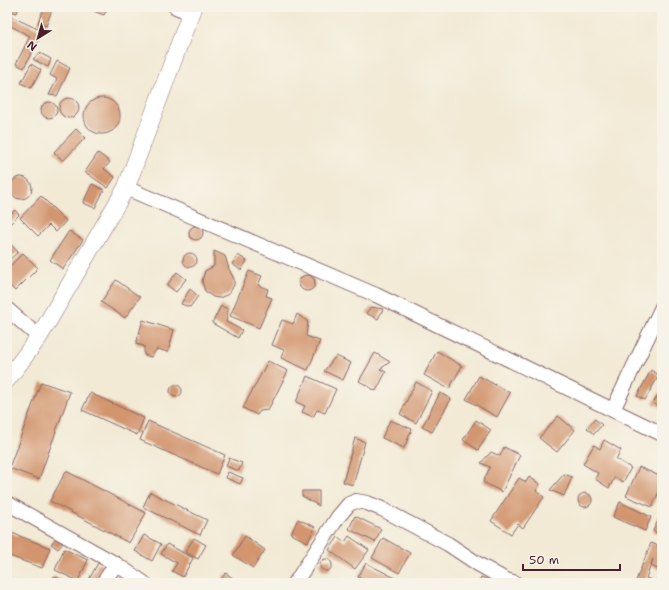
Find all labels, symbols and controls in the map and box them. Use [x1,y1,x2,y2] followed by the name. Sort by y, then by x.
[18,18,58,58] north arrow
[24,37,40,54] text: N
[523,546,620,572] scale bar
[529,552,559,568] text: 50 m

